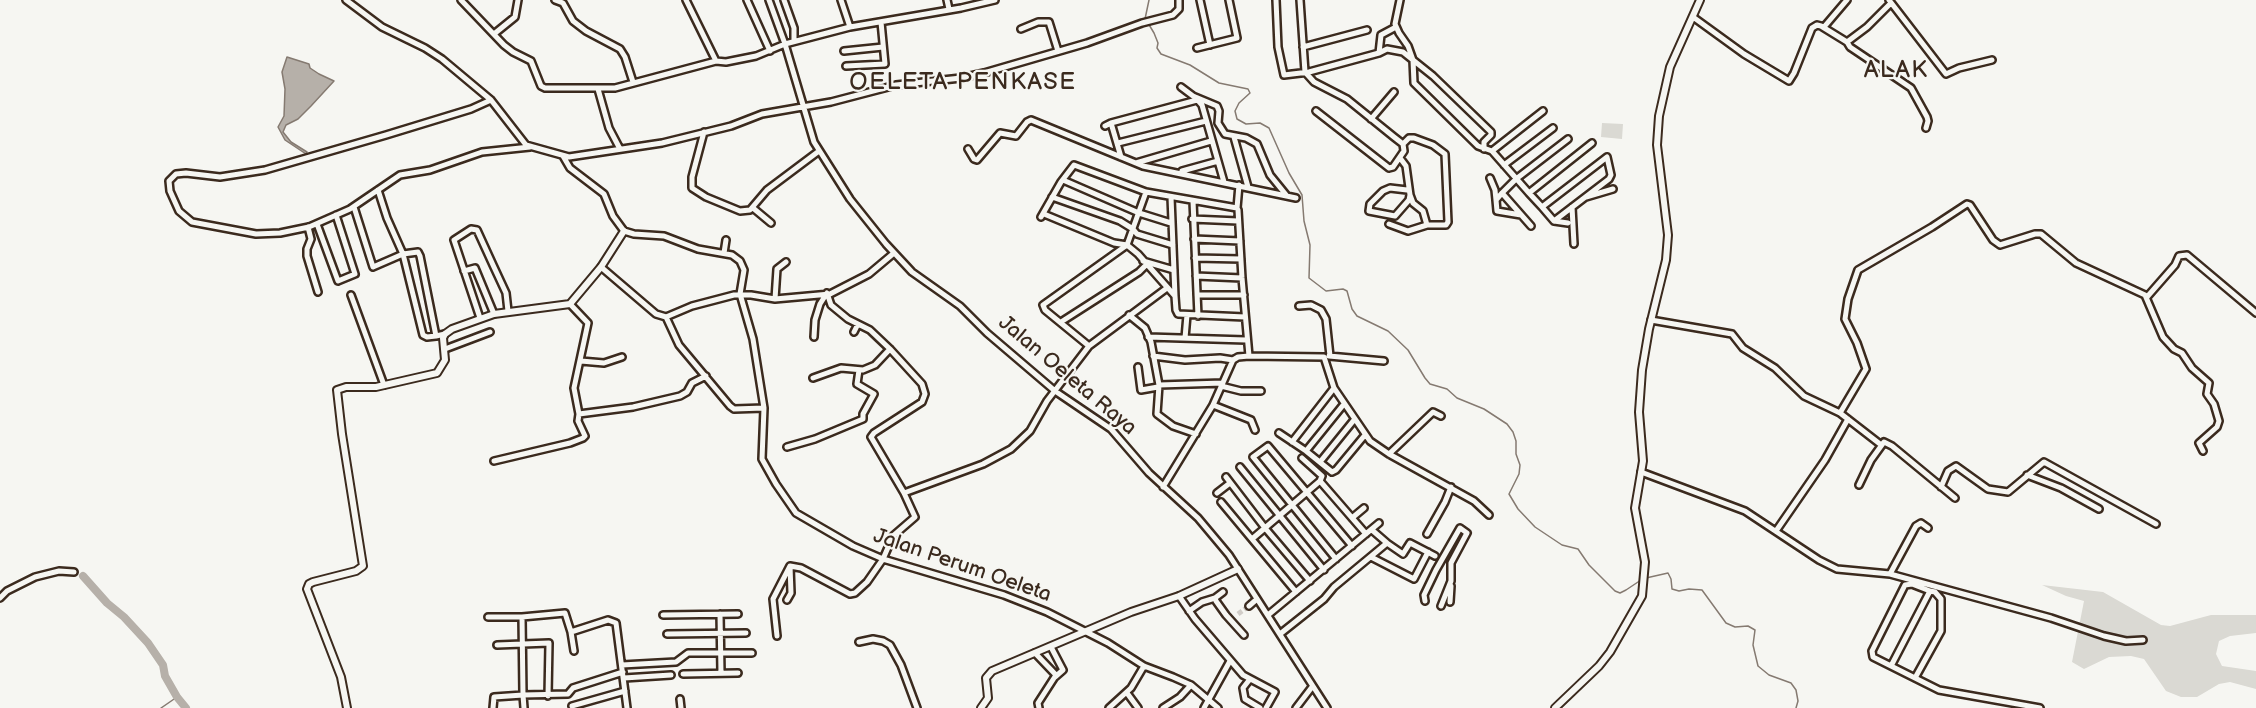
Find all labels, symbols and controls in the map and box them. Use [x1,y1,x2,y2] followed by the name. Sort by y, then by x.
[1864,57,1928,85] district label: ALAK
[849,69,1077,97] district label: OELETA PENKASE
[993,311,1141,441] street label: Jalan Oeleta Raya
[870,524,1054,608] street label: Jalan Perum Oeleta

